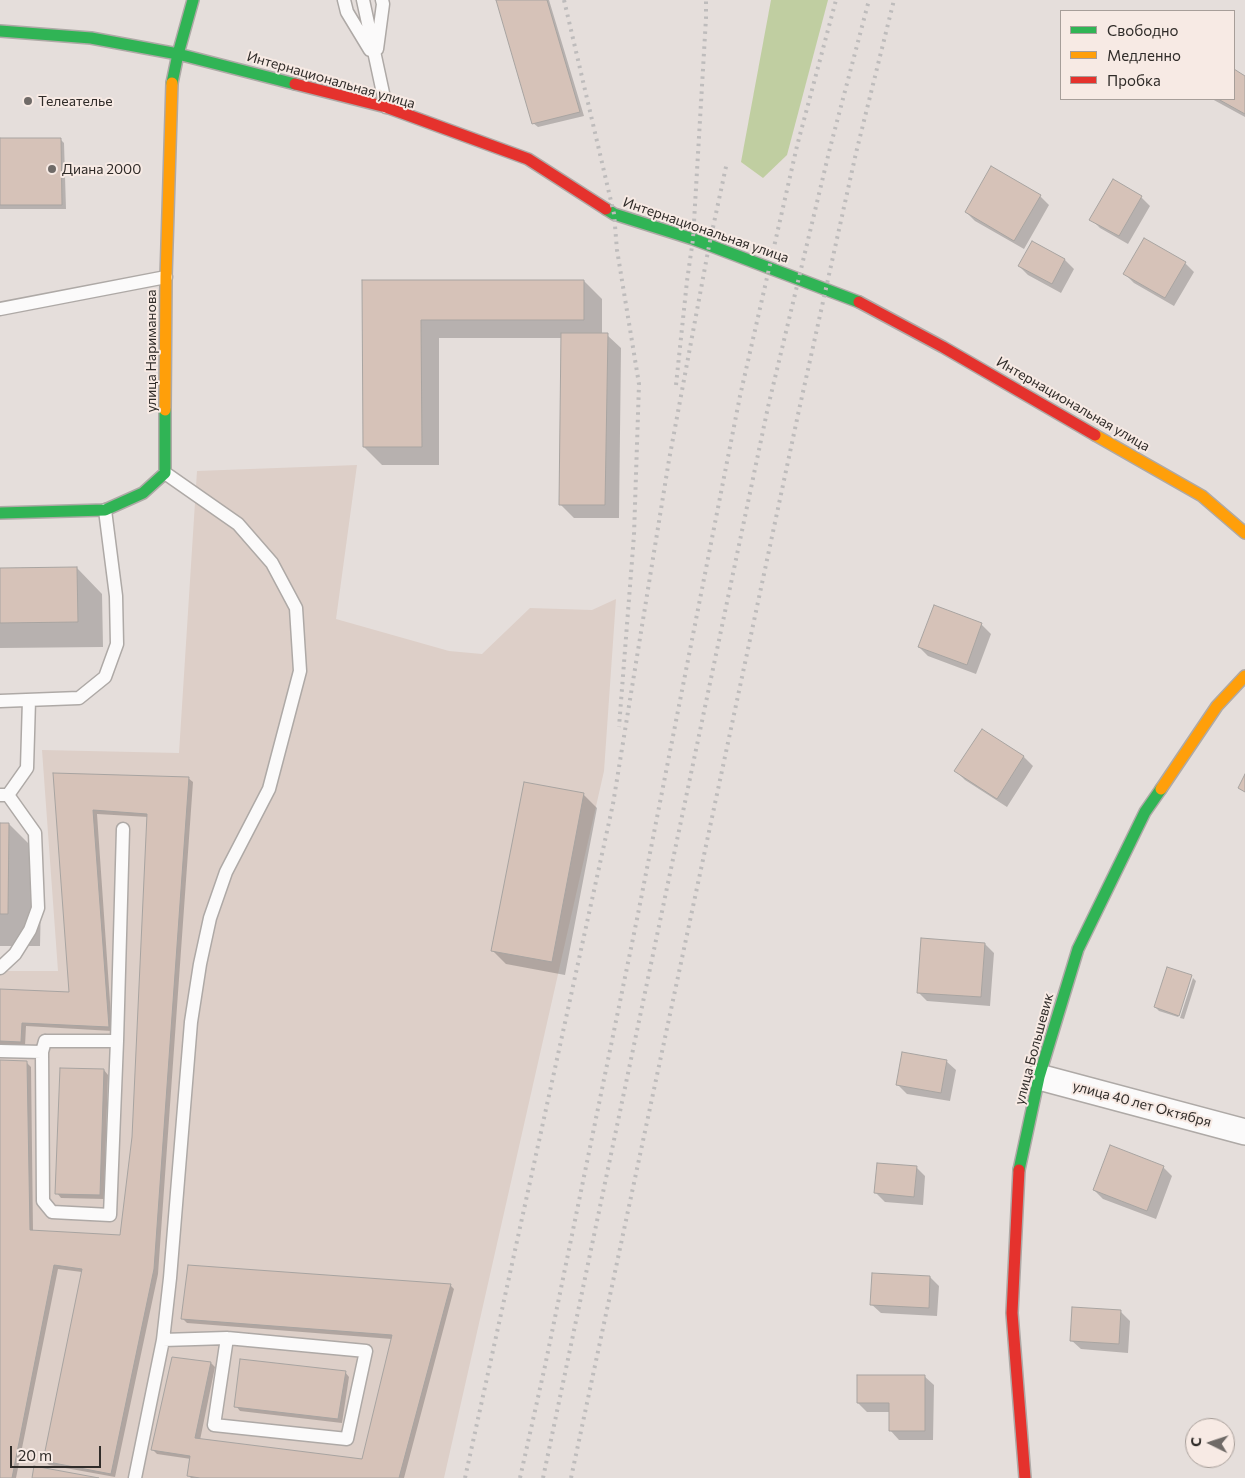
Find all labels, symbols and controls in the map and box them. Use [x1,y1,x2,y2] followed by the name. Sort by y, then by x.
[1060,10,1235,100] legend
[1107,21,1178,39] text: Свободно
[1107,46,1181,64] text: Медленно
[245,48,417,112] street label: Интернациональная улица
[1107,71,1161,89] text: Пробка
[38,93,113,109] place label: Телеателье
[22,95,34,107] marker: Телеателье
[62,161,141,177] place label: Диана 2000
[46,163,58,175] marker: Диана 2000
[621,194,791,266] street label: Интернациональная улица
[143,289,159,413] street label: улица Нариманова
[993,353,1153,455] street label: Интернациональная улица
[1011,991,1057,1107] street label: улица Большевик
[1071,1077,1213,1131] street label: улица 40 лет Октября
[1185,1418,1235,1468] north arrow
[12,1436,104,1468] scale bar
[1187,1437,1204,1447] text: С
[18,1446,52,1464] text: 20 m

